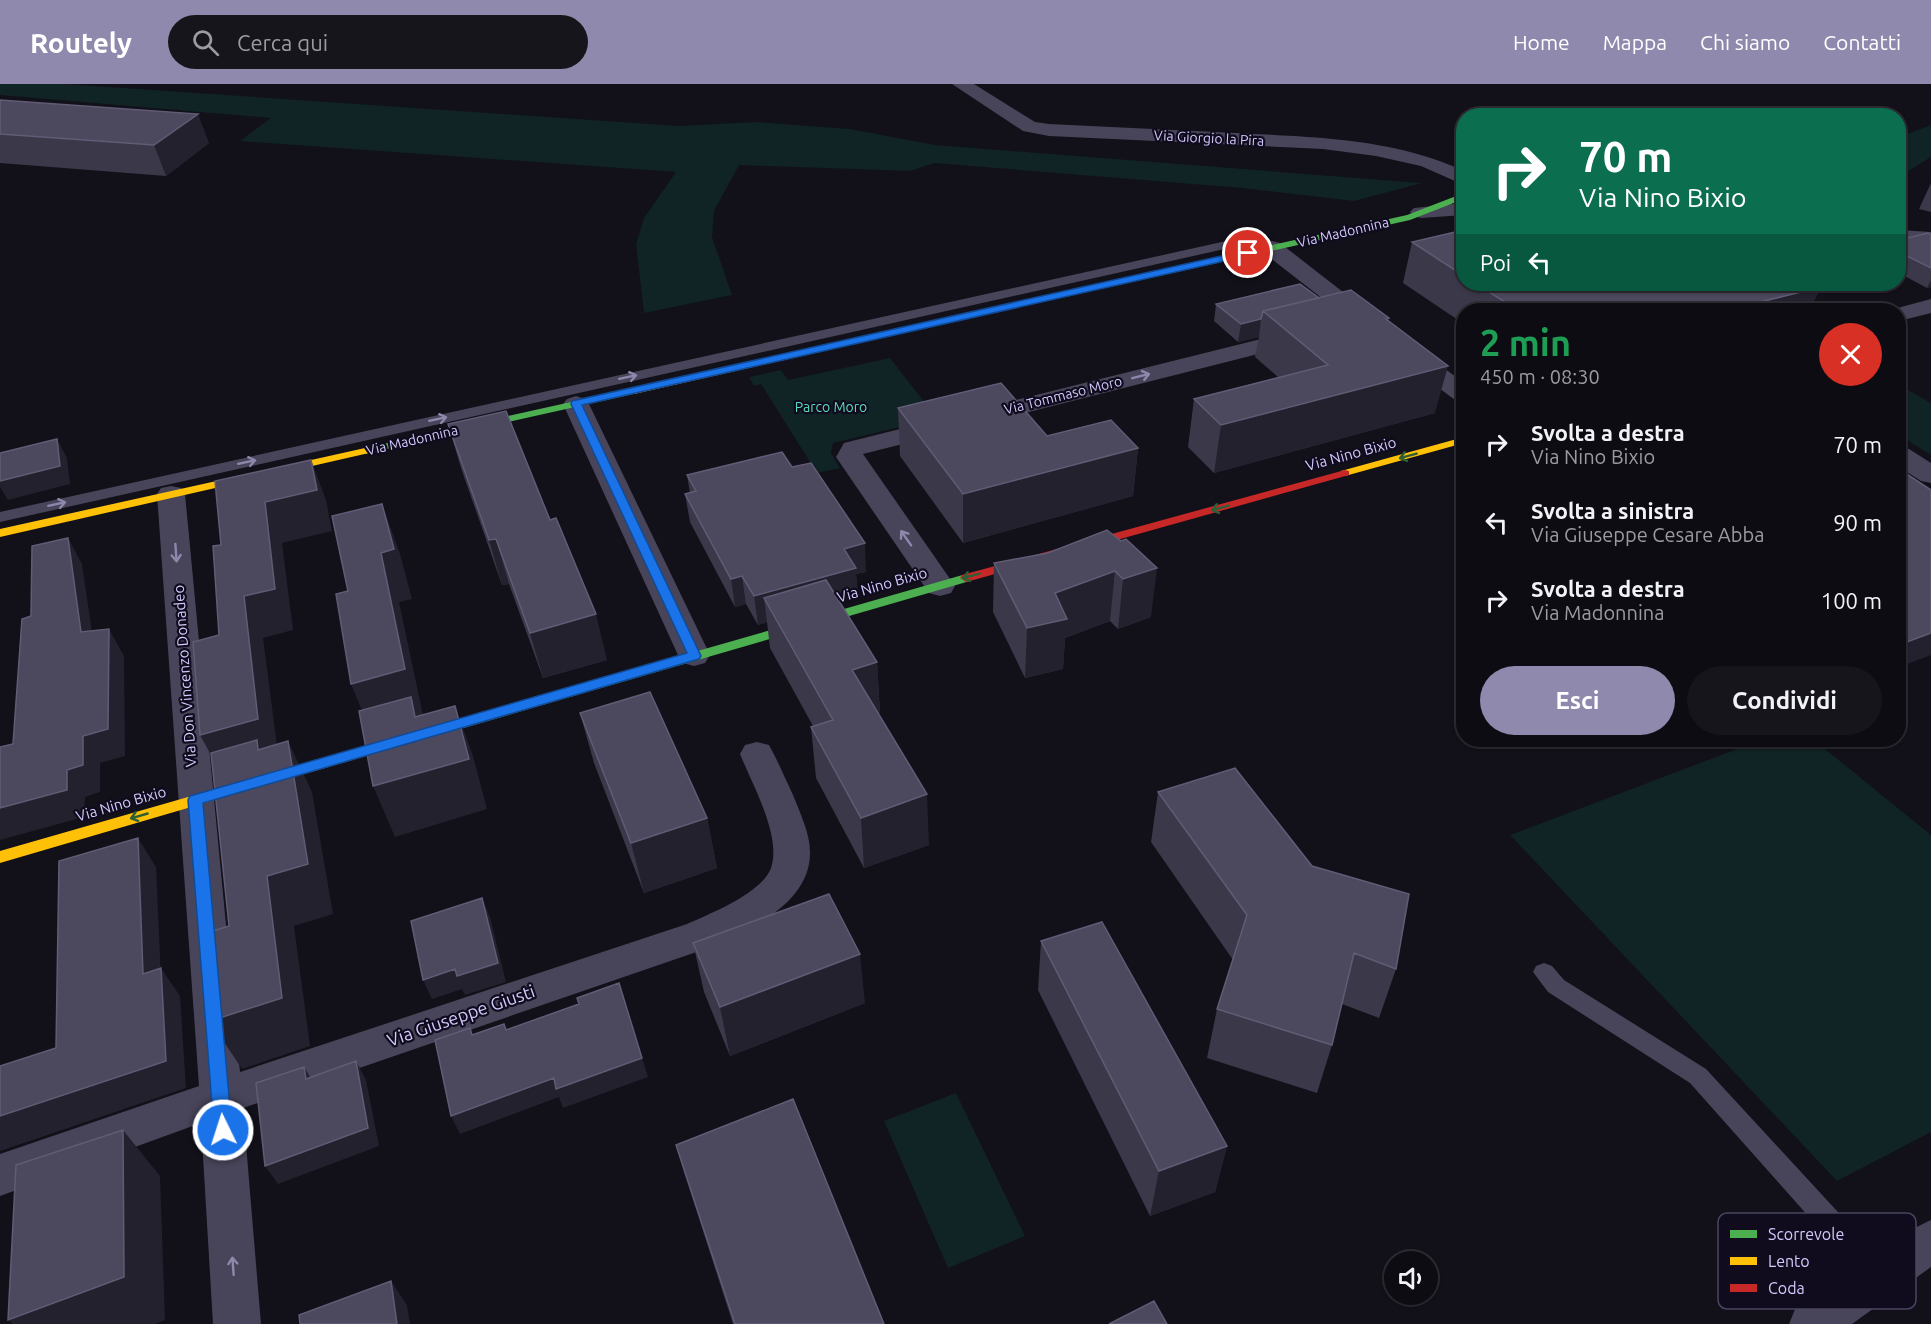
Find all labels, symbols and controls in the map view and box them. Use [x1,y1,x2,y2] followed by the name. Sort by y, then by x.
[168,15,588,69] search box
[189,26,222,59] icon: search
[30,27,132,58] text: Routely
[237,30,328,55] text: Cerca qui
[1513,30,1570,54] text: Home
[1603,30,1667,54] text: Mappa
[1700,30,1790,54] text: Chi siamo
[1823,30,1901,54] text: Contatti
[1153,127,1265,149] street label: Via Giorgio la Pira
[1480,132,1558,210] icon: right
[1579,133,1673,180] text: 70 m
[1579,182,1747,212] text: Via Nino Bixio
[1296,214,1390,250] street label: Via Madonnina
[1222,227,1273,278] pin
[1231,236,1264,269] icon: arrive
[1523,246,1556,279] icon: left
[1480,250,1511,275] text: Poi
[1480,322,1571,363] text: 2 min
[1819,323,1882,386] button: close
[1480,365,1600,388] text: 450 m · 08:30
[1131,369,1150,381] one-way arrow
[618,371,637,383] one-way arrow
[1002,373,1124,417] street label: Via Tommaso Moro
[795,399,867,415] park label: Parco Moro
[428,413,447,425] one-way arrow
[1531,420,1685,445] text: Svolta a destra
[365,422,459,458] street label: Via Madonnina
[1480,428,1513,461] icon: right
[1833,432,1882,457] text: 70 m
[1304,433,1398,474] street label: Via Nino Bixio
[1531,445,1655,468] text: Via Nino Bixio
[1398,450,1417,462] one-way arrow
[238,455,257,467] one-way arrow
[47,497,66,509] one-way arrow
[1531,498,1694,523] text: Svolta a sinistra
[1211,502,1230,514] one-way arrow
[1480,506,1513,539] icon: left
[1833,510,1882,535] text: 90 m
[1531,523,1764,546] text: Via Giuseppe Cesare Abba
[900,530,912,546] one-way arrow
[171,542,182,562] one-way arrow
[835,564,929,606] street label: Via Nino Bixio
[962,571,981,583] one-way arrow
[1531,576,1685,601] text: Svolta a destra
[170,584,199,768] street label: Via Don Vincenzo Donadeo
[1480,584,1513,617] icon: right
[1821,588,1882,613] text: 100 m
[1531,601,1665,624] text: Via Madonnina
[1480,666,1675,735] button: Esci
[1687,666,1882,735] button: Condividi
[74,783,168,825] street label: Via Nino Bixio
[130,811,149,822] one-way arrow
[384,980,537,1050] street label: Via Giuseppe Giusti
[191,1098,255,1162] position arrow
[1718,1213,1916,1309] legend
[1768,1225,1844,1243] text: Scorrevole
[1384,1251,1438,1305] map controls
[1384,1251,1438,1305] button: sound
[1768,1252,1810,1270] text: Lento
[227,1256,238,1276] one-way arrow
[1768,1279,1805,1297] text: Coda

